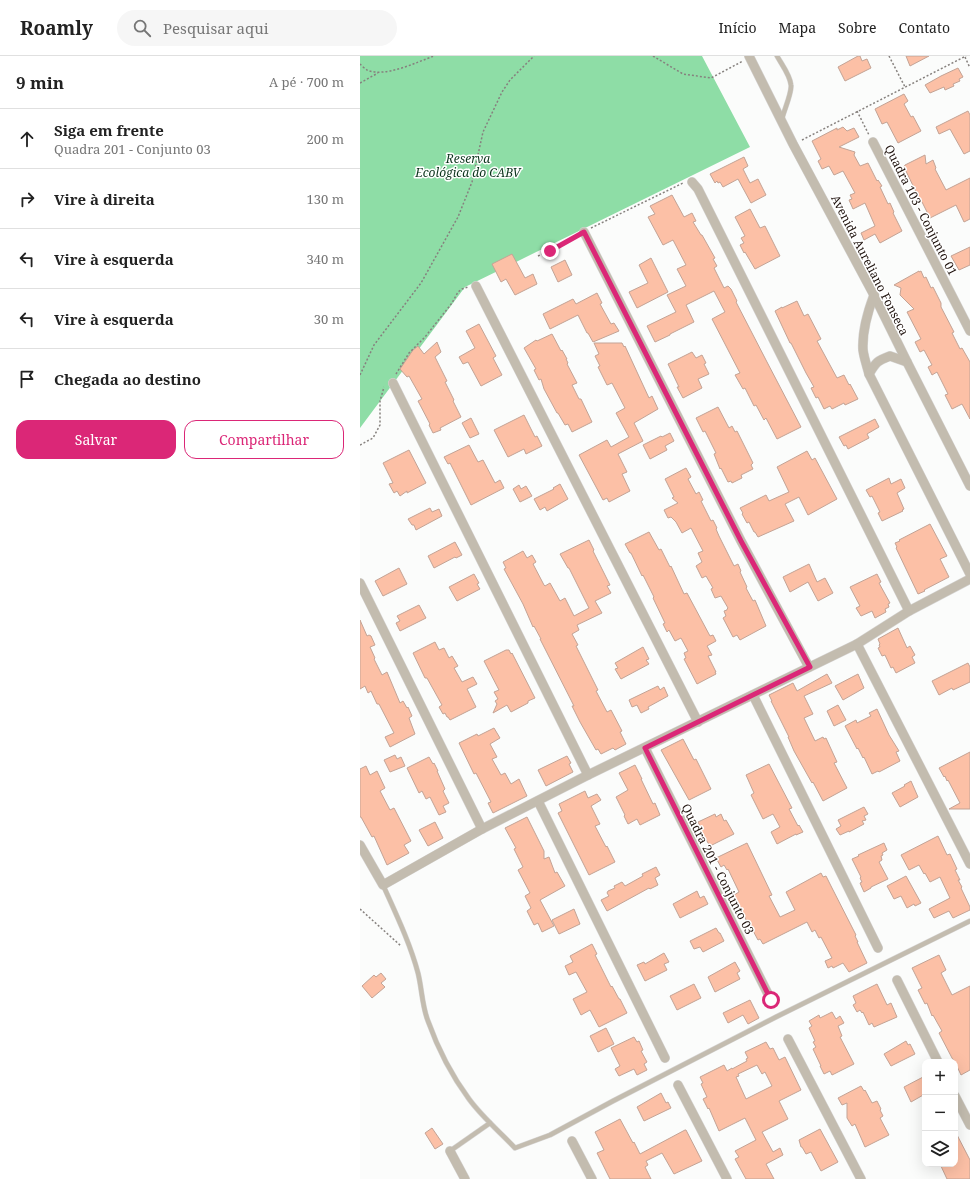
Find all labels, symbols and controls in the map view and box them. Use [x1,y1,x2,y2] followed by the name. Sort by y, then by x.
[117,10,397,46] search box
[20,15,93,41] text: Roamly
[131,17,153,39] icon: search
[163,18,269,38] text: Pesquisar aqui
[718,18,757,37] text: Início
[779,18,816,37] text: Mapa
[838,18,876,37] text: Sobre
[898,18,950,37] text: Contato
[16,71,64,94] text: 9 min
[269,73,344,91] text: A pé · 700 m
[54,120,164,140] text: Siga em frente
[16,128,38,150] icon: ahead
[307,130,344,148] text: 200 m
[54,140,211,158] text: Quadra 201 - Conjunto 03
[881,142,961,278] street label: Quadra 103 - Conjunto 01
[414,150,523,181] park label: Reserva Ecológica do CABV
[16,188,38,210] icon: right
[54,189,155,209] text: Vire à direita
[307,190,344,208] text: 130 m
[827,192,913,338] street label: Avenida Aureliano Fonseca
[541,242,559,260] route end
[16,248,38,270] icon: left
[54,249,174,269] text: Vire à esquerda
[307,250,344,268] text: 340 m
[16,308,38,330] icon: left
[54,309,174,329] text: Vire à esquerda
[314,310,344,328] text: 30 m
[16,368,38,390] icon: arrive
[54,369,201,389] text: Chegada ao destino
[16,420,176,459] button: Salvar
[184,420,344,459] button: Compartilhar
[678,801,759,938] street label: Quadra 201 - Conjunto 03
[762,991,780,1009] route start
[922,1059,958,1167] map controls
[922,1059,958,1095] button: +
[922,1095,958,1131] button: −
[922,1131,958,1167] button: layers

